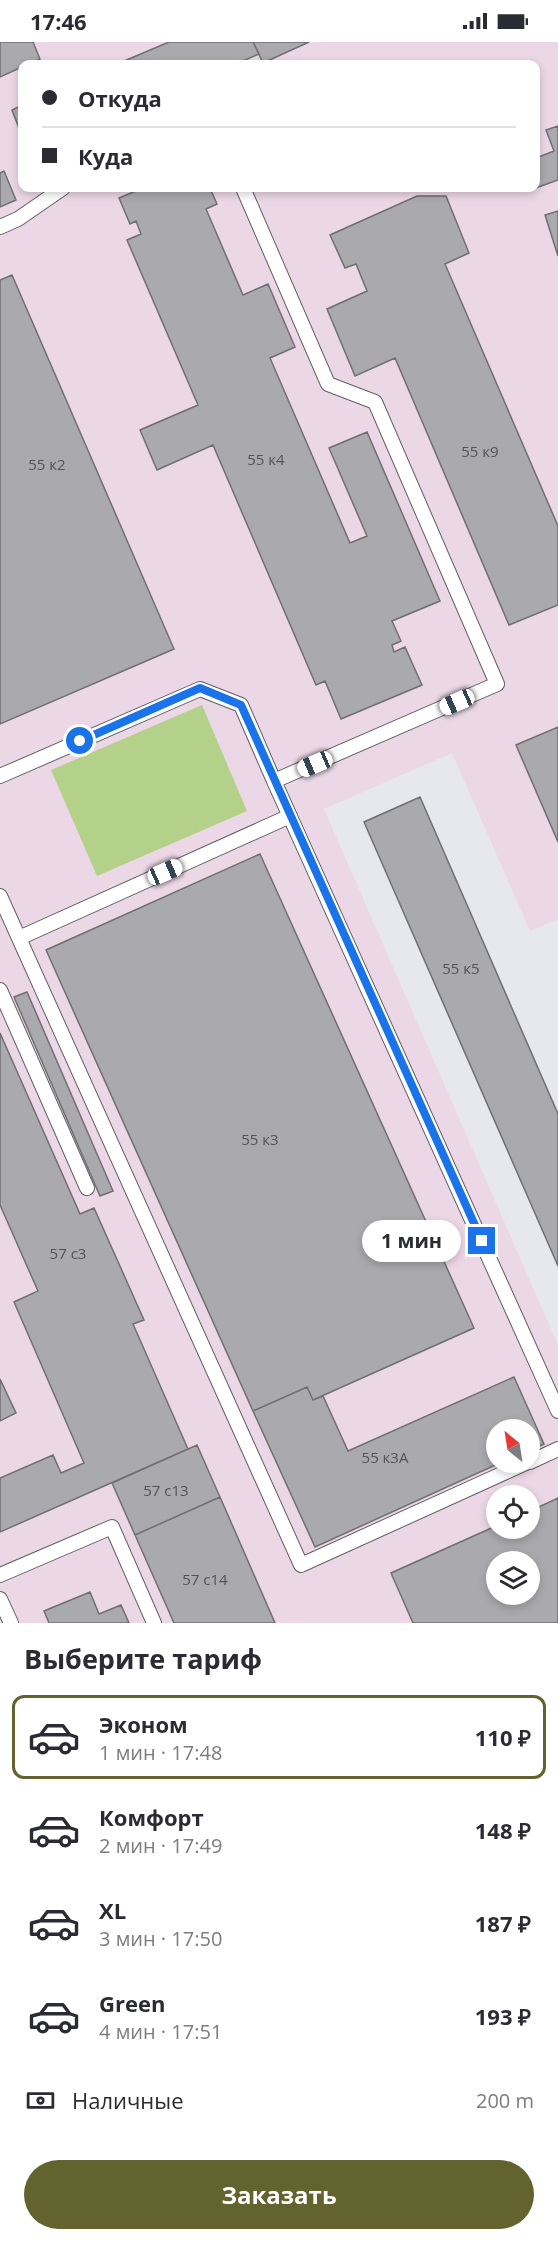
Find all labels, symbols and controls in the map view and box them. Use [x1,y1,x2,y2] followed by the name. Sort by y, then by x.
[30,6,87,36] text: 17:46
[78,83,162,113] text: Откуда
[78,141,133,171] text: Куда
[461,441,499,461] house number: 55 к9
[247,449,285,469] house number: 55 к4
[28,454,66,474] house number: 55 к2
[437,686,477,718] car
[66,727,93,754] route start
[295,749,335,779] car
[145,856,185,888] car
[442,958,480,978] house number: 55 к5
[241,1129,279,1149] house number: 55 к3
[362,1220,461,1262] callout: 1 мин
[381,1227,442,1254] text: 1 мин
[468,1227,495,1254] route end
[50,1243,86,1263] house number: 57 с3
[486,1419,540,1473] north arrow
[486,1419,540,1605] map controls
[362,1447,409,1467] house number: 55 к3А
[143,1480,189,1500] house number: 57 с13
[486,1485,540,1539] button: locate
[486,1551,540,1605] button: layers
[182,1569,228,1589] house number: 57 с14
[24,1640,262,1677] text: Выберите тариф
[99,1709,188,1739] text: Эконом
[27,1710,81,1764] icon: car
[475,1722,531,1752] text: 110 ₽
[99,1739,222,1766] text: 1 мин · 17:48
[99,1802,204,1832] text: Комфорт
[27,1803,81,1857] icon: car
[475,1815,531,1845] text: 148 ₽
[99,1832,222,1859] text: 2 мин · 17:49
[99,1895,126,1925] text: XL
[27,1896,81,1950] icon: car
[475,1908,531,1938] text: 187 ₽
[99,1925,222,1952] text: 3 мин · 17:50
[99,1988,165,2018] text: Green
[27,1989,81,2043] icon: car
[475,2001,531,2031] text: 193 ₽
[99,2018,222,2045] text: 4 мин · 17:51
[24,2084,57,2117] icon: cash
[72,2085,184,2115] text: Наличные
[476,2087,534,2114] text: 200 m
[24,2160,534,2229] button: Заказать

